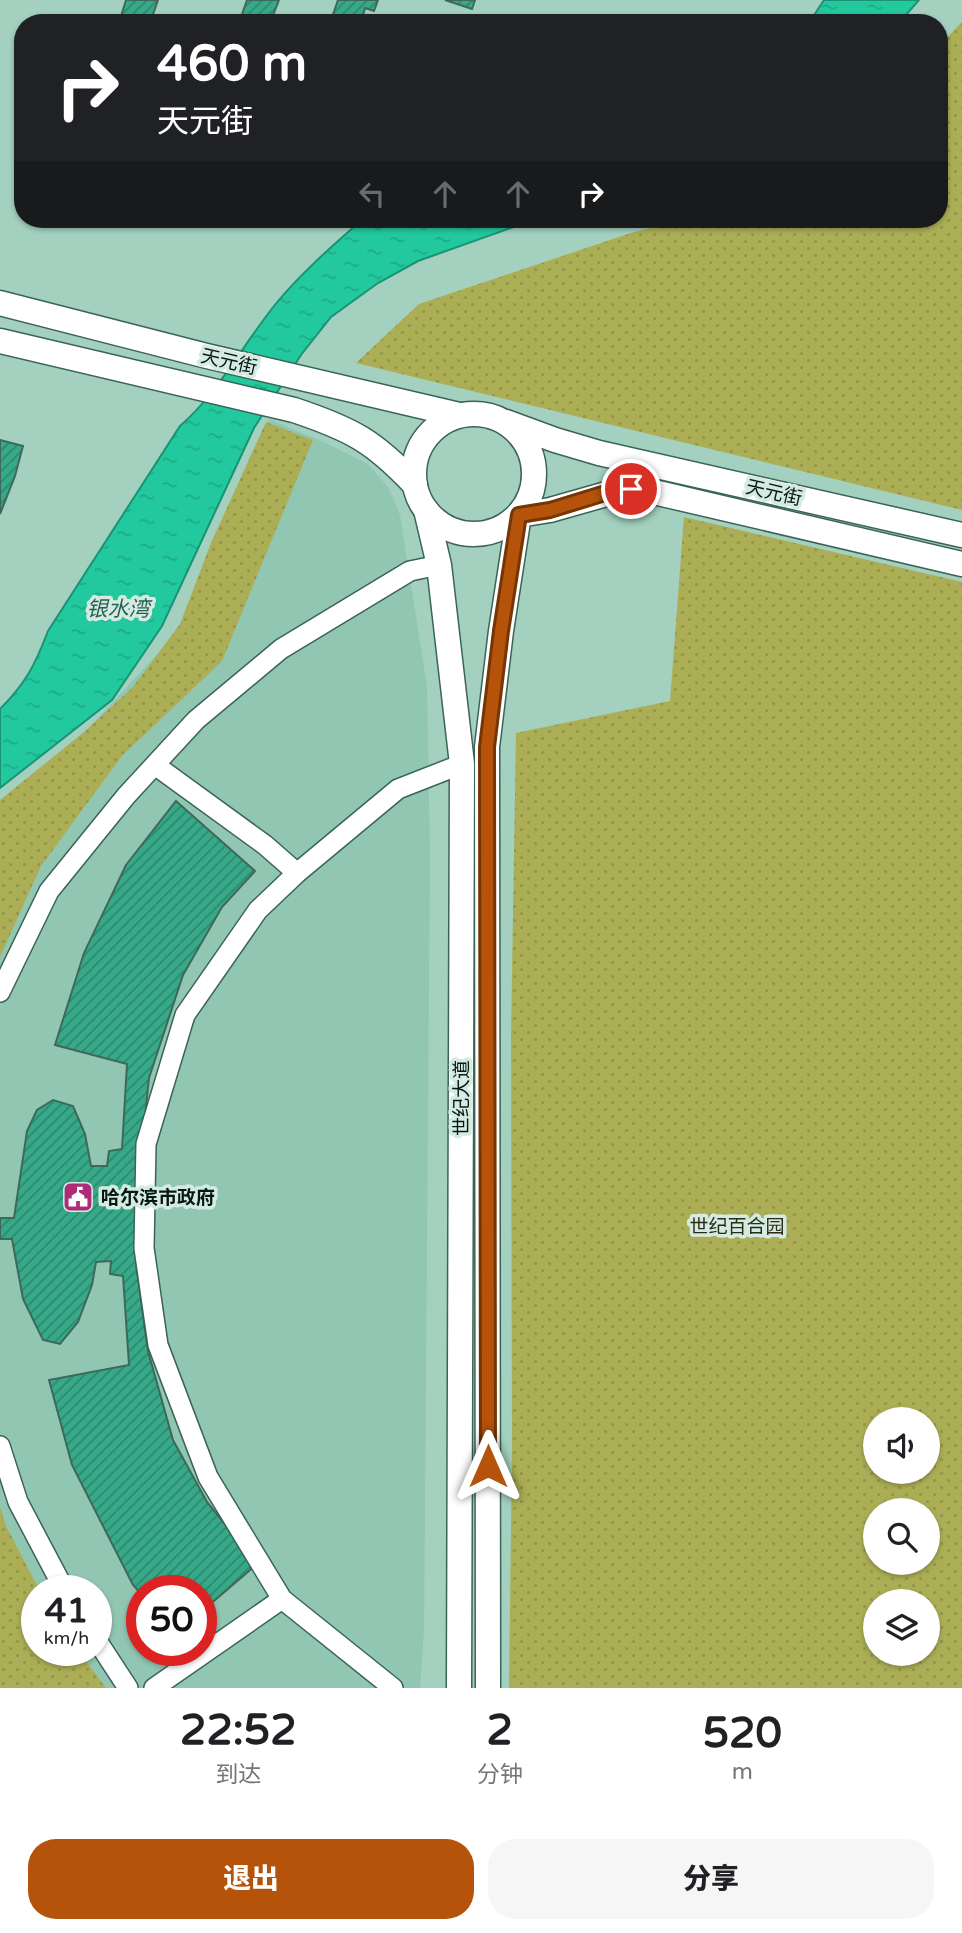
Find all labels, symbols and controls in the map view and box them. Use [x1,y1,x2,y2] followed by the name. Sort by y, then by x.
[157,35,307,94] text: 460 m
[42,42,133,133] icon: right
[157,103,253,141] text: 天元街
[353,175,391,213] icon: left
[426,175,464,213] icon: ahead
[499,175,537,213] icon: ahead
[572,175,610,213] icon: right
[199,345,259,379] street label: 天元街
[601,459,661,519] pin
[612,470,650,508] icon: arrive
[744,476,804,510] street label: 天元街
[87,597,152,622] water label: 银水湾
[451,1060,473,1136] street label: 世纪大道
[61,1180,95,1214] public building icon: 哈尔滨市政府
[101,1187,215,1209] place label: 哈尔滨市政府
[689,1216,785,1238] park label: 世纪百合园
[863,1407,940,1666] map controls
[863,1407,940,1484] button: sound
[451,1429,525,1503] position arrow
[863,1498,940,1575] button: search
[126,1575,217,1666] speed limit sign: 50
[863,1589,940,1666] button: layers
[45,1590,88,1632] text: 41
[44,1627,89,1649] text: km/h
[180,1705,297,1756] text: 22:52
[486,1705,513,1756] text: 2
[703,1708,782,1759] text: 520
[732,1758,753,1786] text: m
[215,1761,261,1789] text: 到达
[477,1761,523,1789] text: 分钟
[28,1839,474,1919] button: 退出
[488,1839,934,1919] button: 分享

